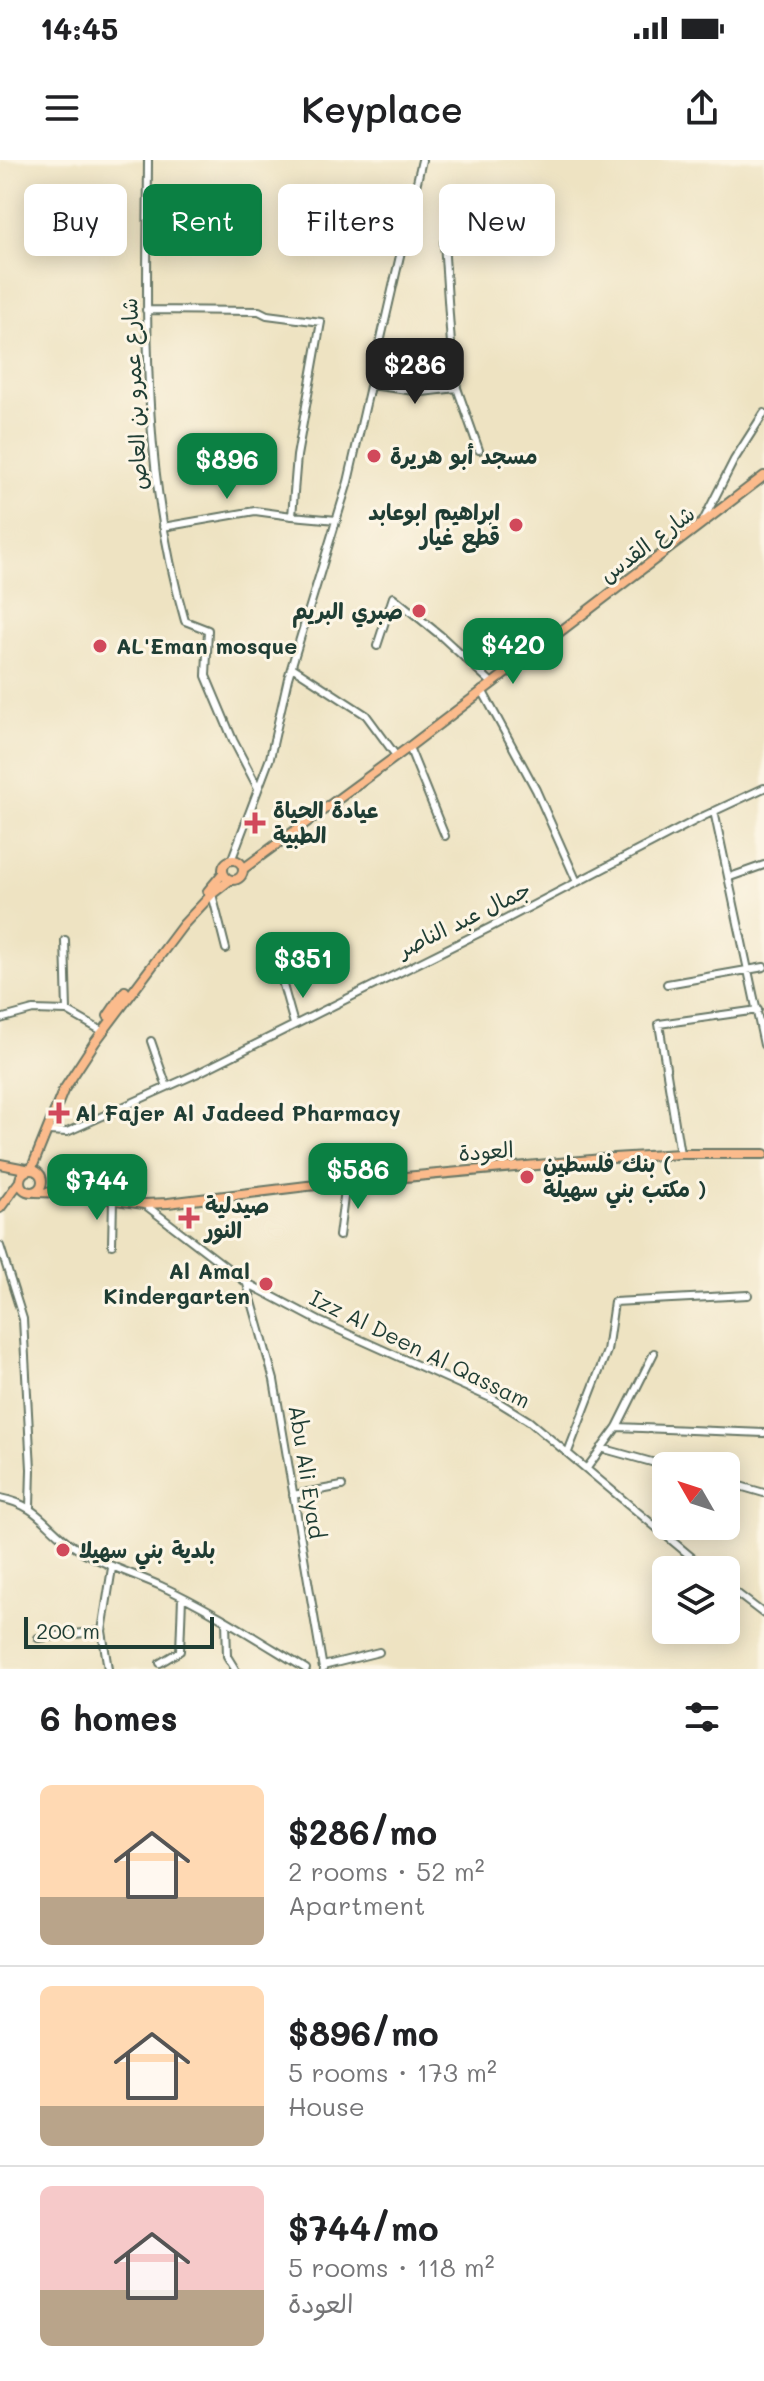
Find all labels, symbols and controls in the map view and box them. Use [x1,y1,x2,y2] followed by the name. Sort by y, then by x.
[40,8,118,48] text: 14:45
[301,85,463,132] text: Keyplace
[40,86,84,130] icon: menu
[680,86,724,130] icon: share
[24,184,127,256] chip: Buy
[143,184,262,256] chip: Rent
[278,184,423,256] chip: Filters
[439,184,555,256] chip: New
[114,297,155,491] street label: شارع عمرو بن العاص
[368,338,462,406] pin: $286
[384,347,446,381] text: $286
[180,433,274,501] pin: $896
[390,441,538,470] place label: مسجد أبو هريرة
[195,442,259,476] text: $896
[365,447,383,465] marker: مسجد أبو هريرة
[368,497,500,553] place label: ابراهيم ابوعابد قطع غيار
[593,498,701,590] street label: شارع القدس
[507,516,525,534] marker: ابراهيم ابوعابد قطع غيار
[292,596,403,628] place label: صبري البريم
[410,602,428,620] marker: صبري البريم
[466,618,560,686] pin: $420
[481,627,545,661] text: $420
[116,631,297,660] place label: AL'Eman mosque
[91,637,109,655] marker: AL'Eman mosque
[273,795,379,849] place label: عيادة الحياة الطبية
[244,812,266,834] marker: عيادة الحياة الطبية
[391,874,535,964] street label: جمال عبد الناصر
[256,932,350,1000] pin: $351
[274,941,332,975] text: $351
[75,1098,401,1127] place label: Al Fajer Al Jadeed Pharmacy
[50,1104,68,1122] marker: Al Fajer Al Jadeed Pharmacy
[457,1134,515,1168] street label: العودة
[311,1143,405,1211] pin: $586
[543,1149,706,1209] place label: بنك فلسطين ( مكتب بني سهيلة )
[326,1152,390,1186] text: $586
[50,1154,144,1222] pin: $744
[65,1163,129,1197] text: $744
[518,1168,536,1186] marker: بنك فلسطين ( مكتب بني سهيلة )
[203,1190,269,1245] place label: صيدلية النور
[180,1209,198,1227] marker: صيدلية النور
[103,1256,250,1310] place label: Al Amal Kindergarten
[257,1275,275,1293] marker: Al Amal Kindergarten
[305,1283,535,1415] street label: Izz Al Deen Al Qassam
[283,1403,332,1541] street label: Abu Ali Eyad
[652,1452,740,1540] north arrow
[652,1452,740,1644] map controls
[79,1535,215,1570] place label: بلدية بني سهيلا
[54,1541,72,1559] marker: بلدية بني سهيلا
[652,1556,740,1644] button: layers
[24,1613,214,1649] scale bar
[36,1616,100,1645] text: 200 m
[40,1695,178,1740] text: 6 homes
[680,1695,724,1739] icon: filters
[288,1809,437,1854] text: $286/mo
[104,1817,200,1913] icon: home
[288,1854,485,1888] text: 2 rooms · 52 m²
[288,1888,425,1922] text: Apartment
[288,2010,439,2055] text: $896/mo
[104,2018,200,2114] icon: home
[288,2055,497,2089] text: 5 rooms · 173 m²
[288,2089,365,2123] text: House
[288,2205,439,2250] text: $744/mo
[104,2218,200,2314] icon: home
[288,2250,495,2284] text: 5 rooms · 118 m²
[288,2286,353,2320] text: العودة

